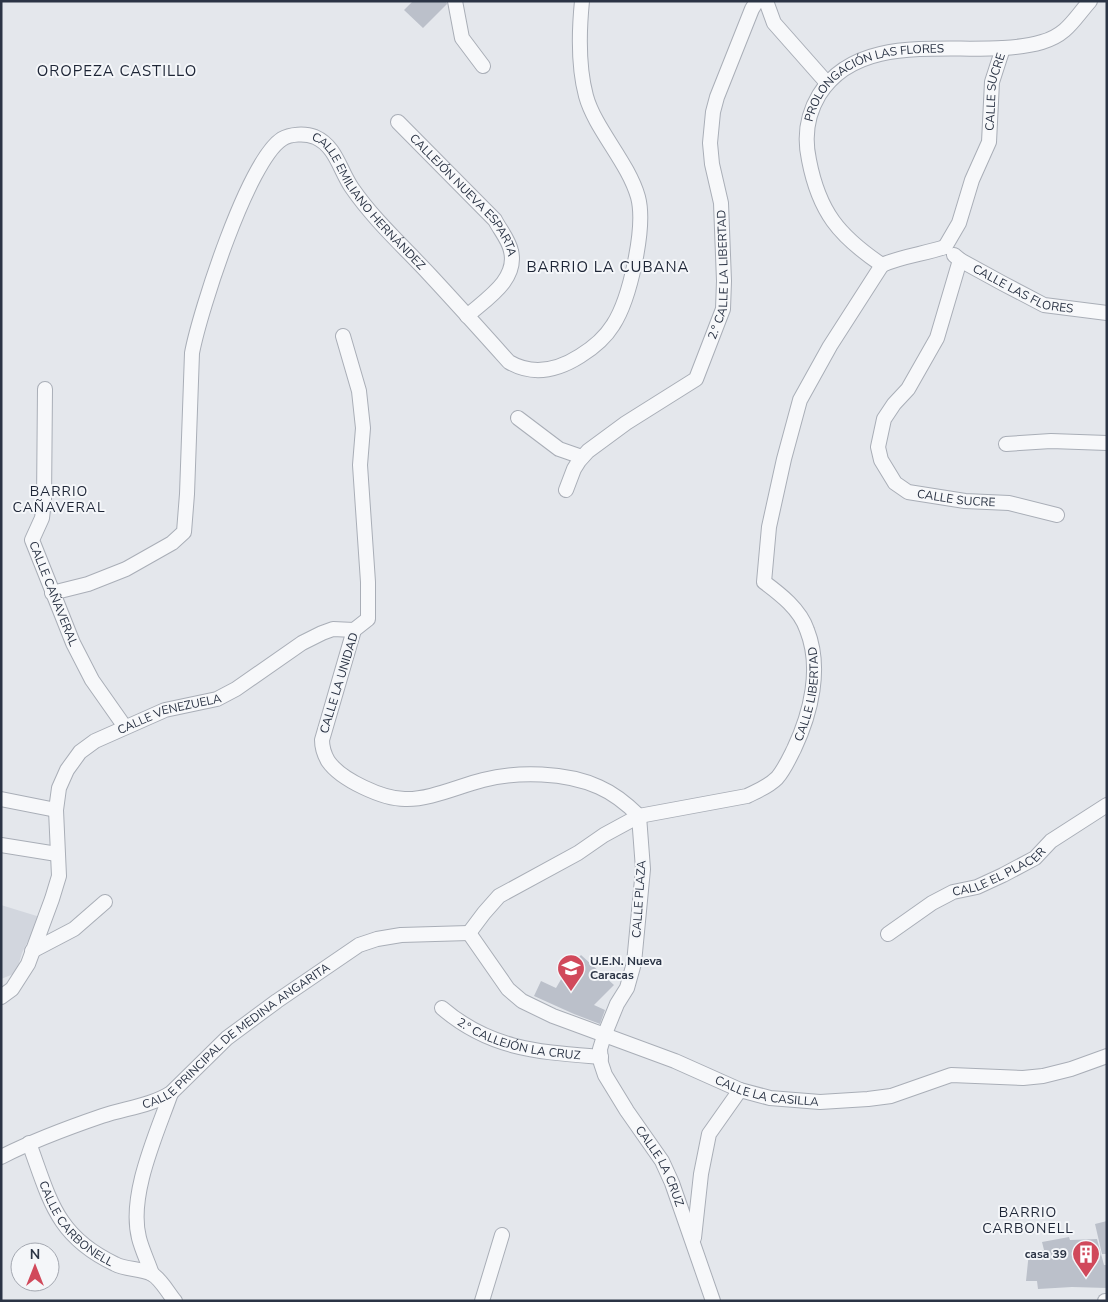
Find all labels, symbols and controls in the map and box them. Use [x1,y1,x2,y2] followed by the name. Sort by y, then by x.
[801,41,944,123] street label: PROLONGACIÓN LAS FLORES
[982,51,1009,131] street label: CALLE SUCRE
[37,61,197,81] district label: OROPEZA CASTILLO
[309,129,429,273] street label: CALLE EMILIANO HERNÁNDEZ
[406,130,520,258] street label: CALLEJÓN NUEVA ESPARTA
[704,209,732,342] street label: 2.° CALLE LA LIBERTAD
[527,257,689,277] district label: BARRIO LA CUBANA
[970,260,1074,317] street label: CALLE LAS FLORES
[12,482,106,517] district label: BARRIO CAÑAVERAL
[916,486,996,510] street label: CALLE SUCRE
[25,539,82,649] street label: CALLE CAÑAVERAL
[316,630,362,736] street label: CALLE LA UNIDAD
[790,646,822,744] street label: CALLE LIBERTAD
[115,690,223,738] street label: CALLE VENEZUELA
[951,844,1049,900] street label: CALLE EL PLACER
[628,859,650,938] street label: CALLE PLAZA
[556,953,586,992] school or university icon: U.E.N. Nueva Caracas
[590,953,662,983] place label: U.E.N. Nueva Caracas
[140,959,333,1113] street label: CALLE PRINCIPAL DE MEDINA ANGARITA
[454,1014,581,1063] street label: 2.° CALLEJÓN LA CRUZ
[712,1072,820,1110] street label: CALLE LA CASILLA
[632,1123,688,1209] street label: CALLE LA CRUZ
[35,1178,117,1270] street label: CALLE CARBONELL
[982,1203,1074,1238] district label: BARRIO CARBONELL
[1071,1239,1101,1278] building icon: casa 39
[10,1242,60,1292] north arrow
[30,1245,40,1264] text: N
[1025,1246,1067,1262] place label: casa 39

